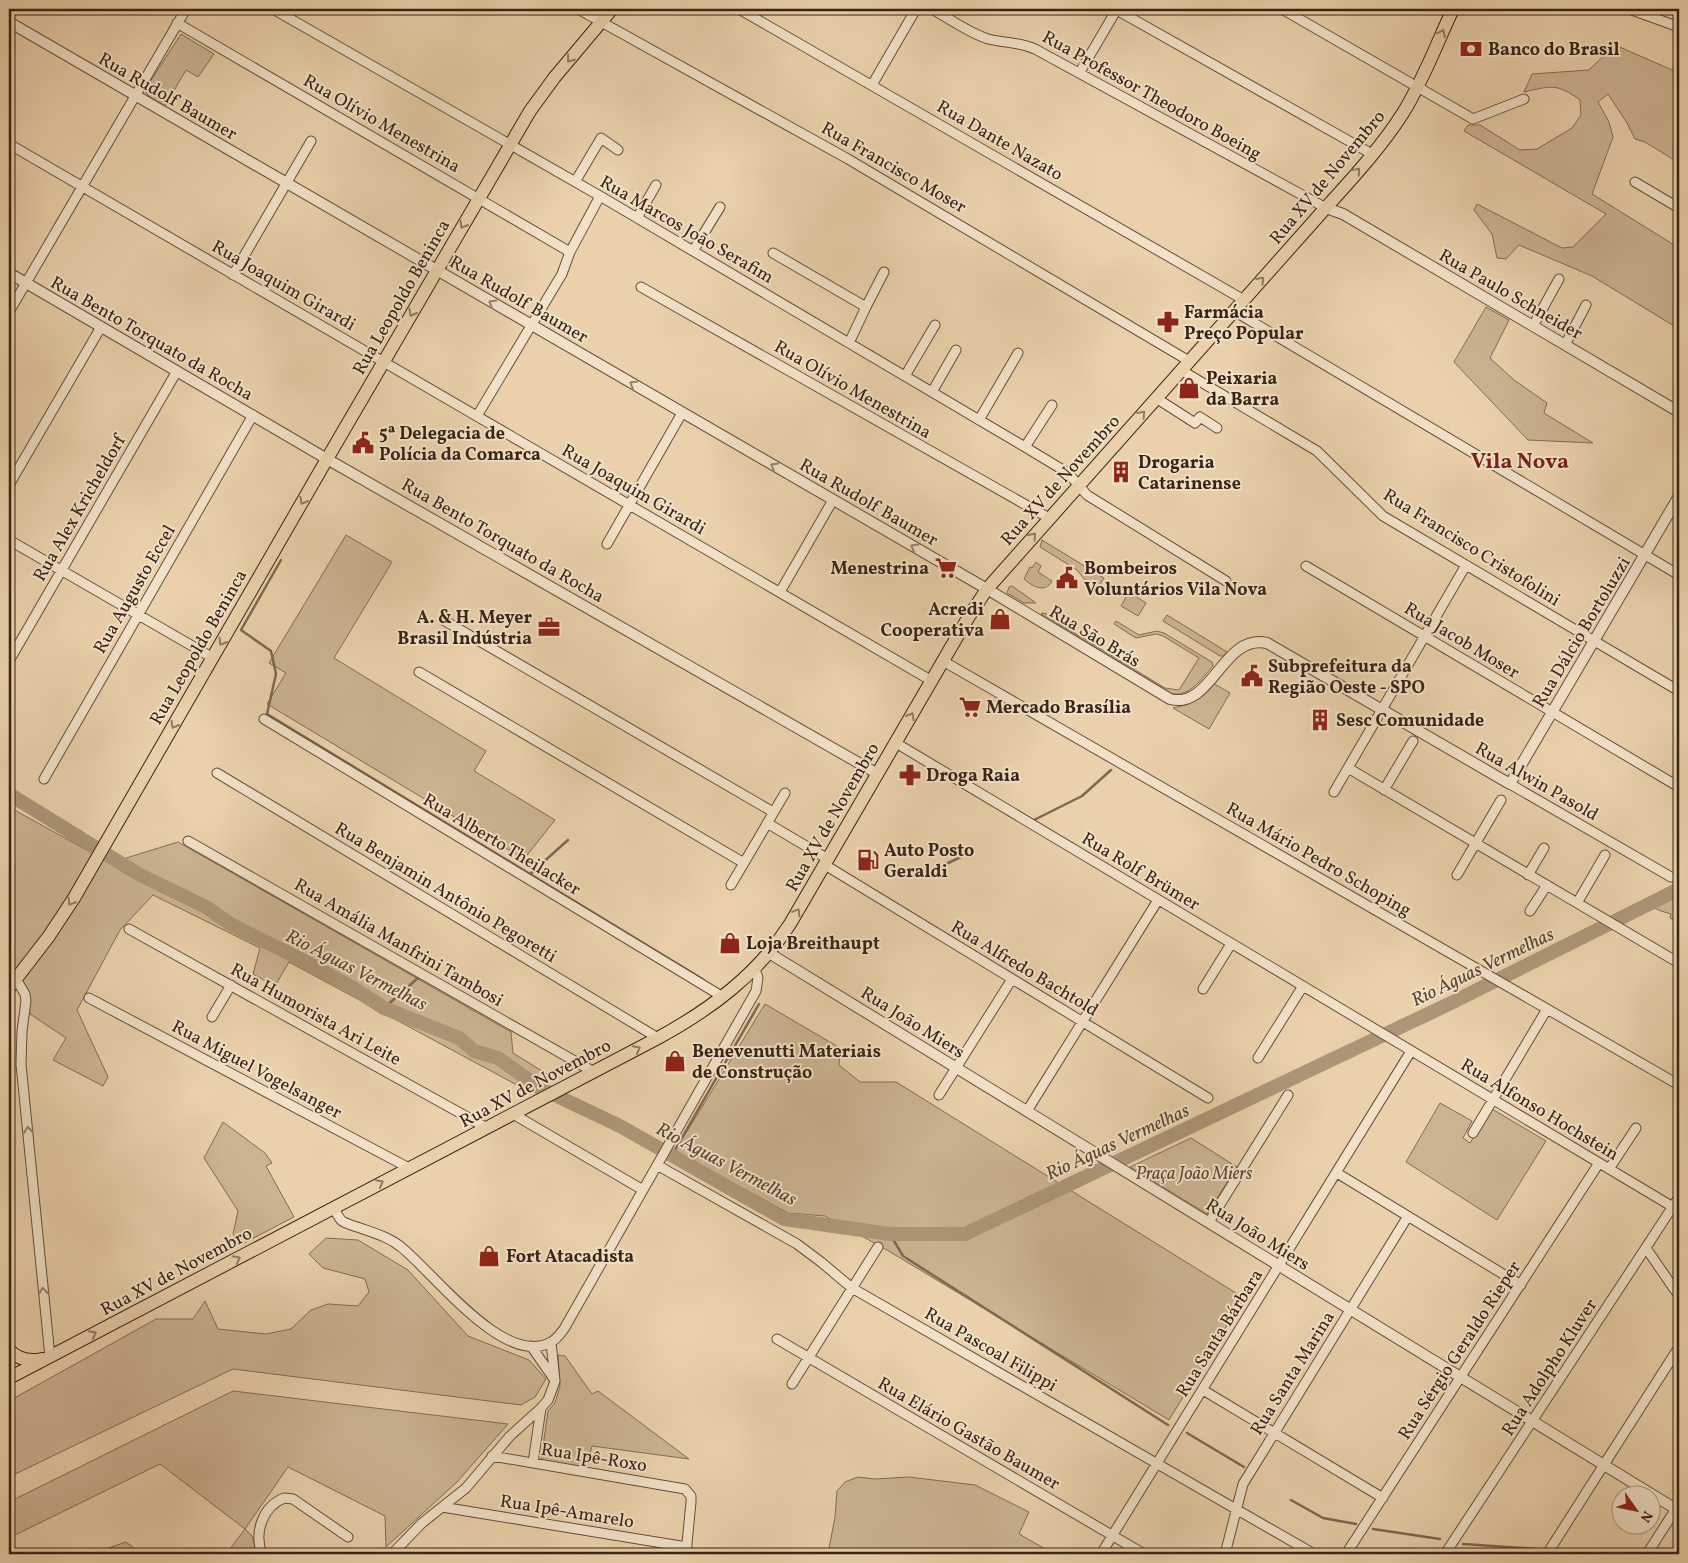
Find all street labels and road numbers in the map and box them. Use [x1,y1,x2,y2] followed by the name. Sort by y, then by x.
[1037,26,1265,167] street label: Rua Professor Theodoro Boeing
[93,47,242,147] street label: Rua Rudolf Baumer
[298,69,465,180] street label: Rua Olívio Menestrina
[932,95,1067,188] street label: Rua Dante Nazato
[1265,105,1392,250] street label: Rua XV de Novembro
[816,116,971,220] street label: Rua Francisco Moser
[595,170,778,290] street label: Rua Marcos João Serafim
[348,216,457,380] street label: Rua Leopoldo Beninca
[207,235,360,338] street label: Rua Joaquim Girardi
[1434,244,1587,347] street label: Rua Paulo Schneider
[444,250,593,350] street label: Rua Rudolf Baumer
[45,271,257,408] street label: Rua Bento Torquato da Rocha
[769,335,936,446] street label: Rua Olívio Menestrina
[996,410,1127,552] street label: Rua XV de Novembro
[28,429,133,587] street label: Rua Alex Kricheldorf
[557,439,710,542] street label: Rua Joaquim Girardi
[794,453,943,553] street label: Rua Rudolf Baumer
[396,473,608,610] street label: Rua Bento Torquato da Rocha
[1378,483,1565,613] street label: Rua Francisco Cristofolini
[88,521,182,659] street label: Rua Augusto Eccel
[1527,553,1637,713] street label: Rua Dálcio Bortoluzzi
[145,566,254,730] street label: Rua Leopoldo Beninca
[1399,597,1524,686] street label: Rua Jacob Moser
[1044,600,1145,674] street label: Rua São Brás
[1470,737,1603,828] street label: Rua Alwin Pasold
[780,739,886,897] street label: Rua XV de Novembro
[418,788,585,903] street label: Rua Alberto Theilacker
[1221,797,1415,924] street label: Rua Mário Pedro Schoping
[329,817,561,970] street label: Rua Benjamin Antônio Pegoretti
[1076,827,1205,918] street label: Rua Rolf Brümer
[289,873,507,1014] street label: Rua Amália Manfrini Tambosi
[946,915,1103,1023] street label: Rua Alfredo Bachtold
[225,958,405,1073] street label: Rua Humorista Ari Leite
[855,981,969,1065] street label: Rua João Miers
[167,1015,346,1126] street label: Rua Miguel Vogelsanger
[456,1034,616,1135] street label: Rua XV de Novembro
[1455,1053,1623,1168] street label: Rua Alfonso Hochstein
[1200,1193,1314,1277] street label: Rua João Miers
[97,1222,257,1323] street label: Rua XV de Novembro
[1393,1256,1528,1445] street label: Rua Sérgio Geraldo Rieper
[1171,1265,1270,1403] street label: Rua Santa Bárbara
[1497,1294,1604,1441] street label: Rua Adolpho Kluver
[919,1302,1061,1399] street label: Rua Pascoal Filippi
[1245,1307,1342,1441] street label: Rua Santa Marina
[872,1372,1065,1497] street label: Rua Elário Gastão Baumer
[539,1438,649,1479] street label: Rua Ipê-Roxo
[498,1490,636,1535] street label: Rua Ipê-Amarelo

